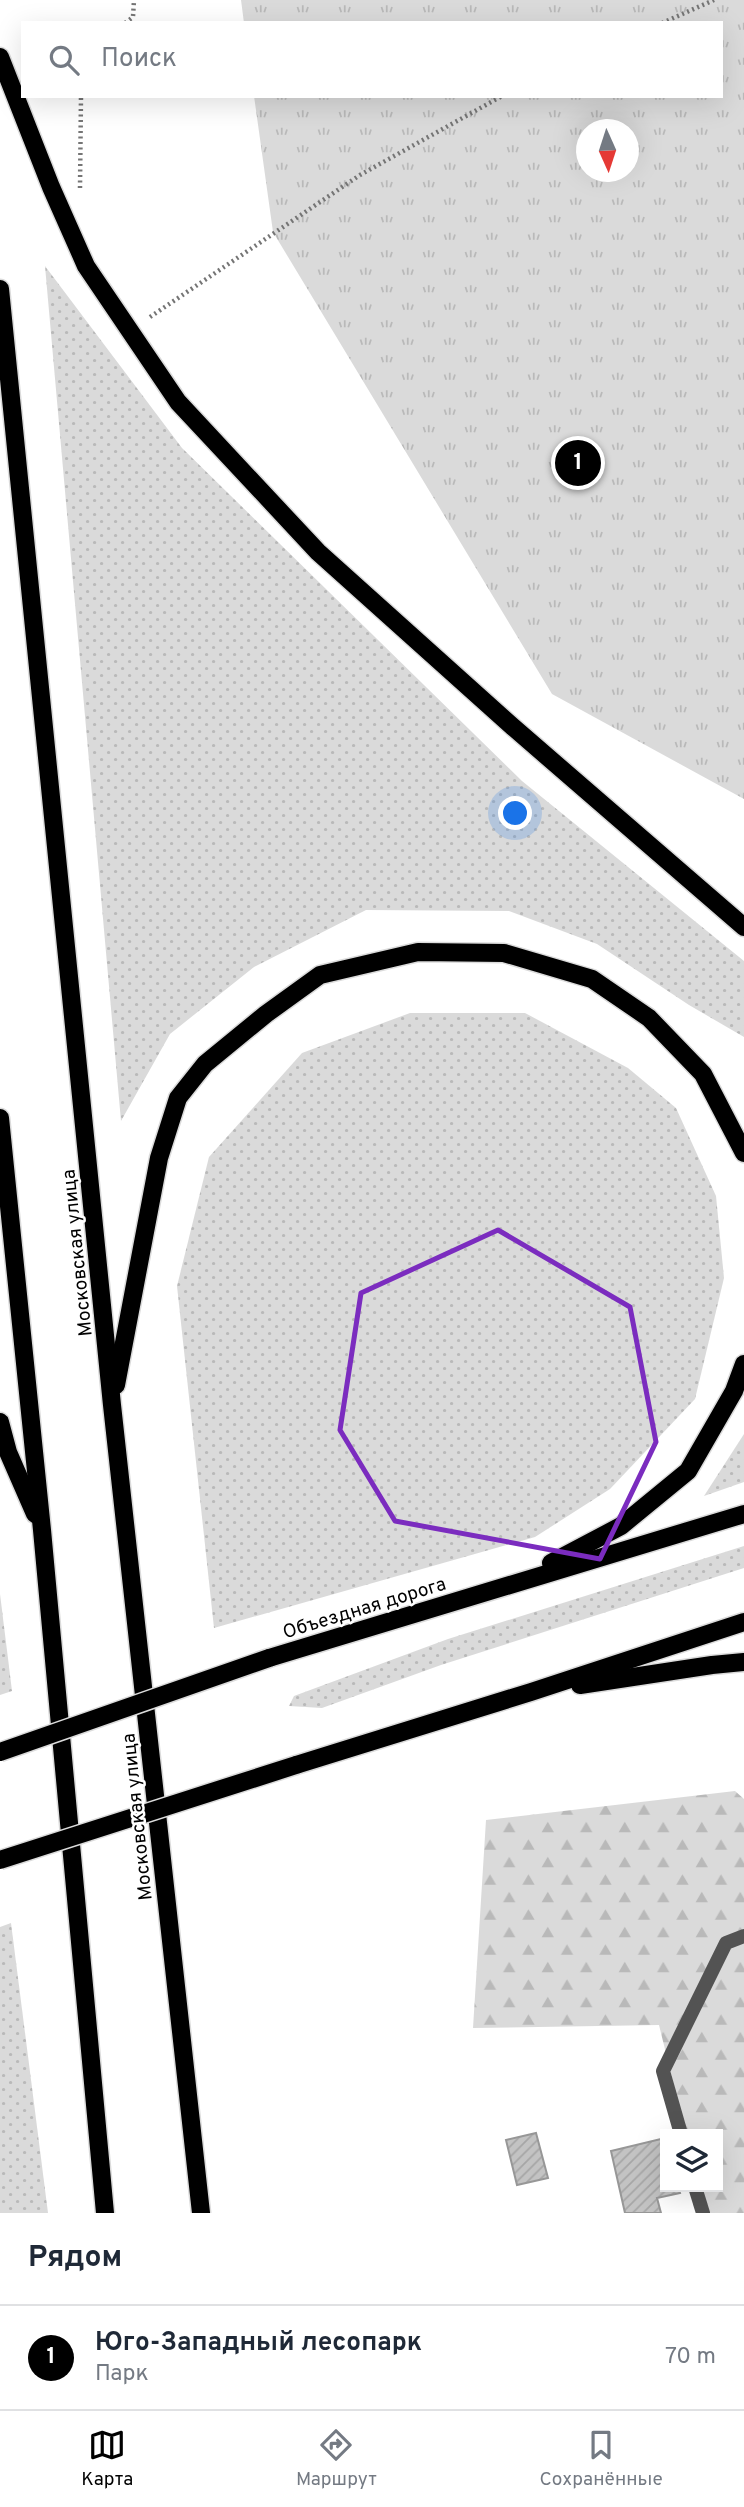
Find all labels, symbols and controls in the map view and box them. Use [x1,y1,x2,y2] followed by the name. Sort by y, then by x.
[21,21,723,98] search box
[45,41,83,79] icon: search
[101,43,177,76] text: Поиск
[576,119,639,182] north arrow
[555,437,601,489] pin: 1
[498,796,532,830] your location
[57,1168,99,1338] street label: Московская улица
[280,1573,449,1645] street label: Объездная дорога
[117,1732,159,1902] street label: Московская улица
[660,2129,723,2192] map controls
[660,2129,723,2192] button: layers
[28,2240,122,2277] text: Рядом
[95,2327,422,2360] text: Юго-Западный лесопарк
[46,2343,56,2372] text: 1
[665,2343,716,2372] text: 70 m
[95,2360,149,2389] text: Парк
[81,2426,133,2492] tab: Карта
[296,2426,377,2492] tab: Маршрут
[539,2426,663,2492] tab: Сохранённые

